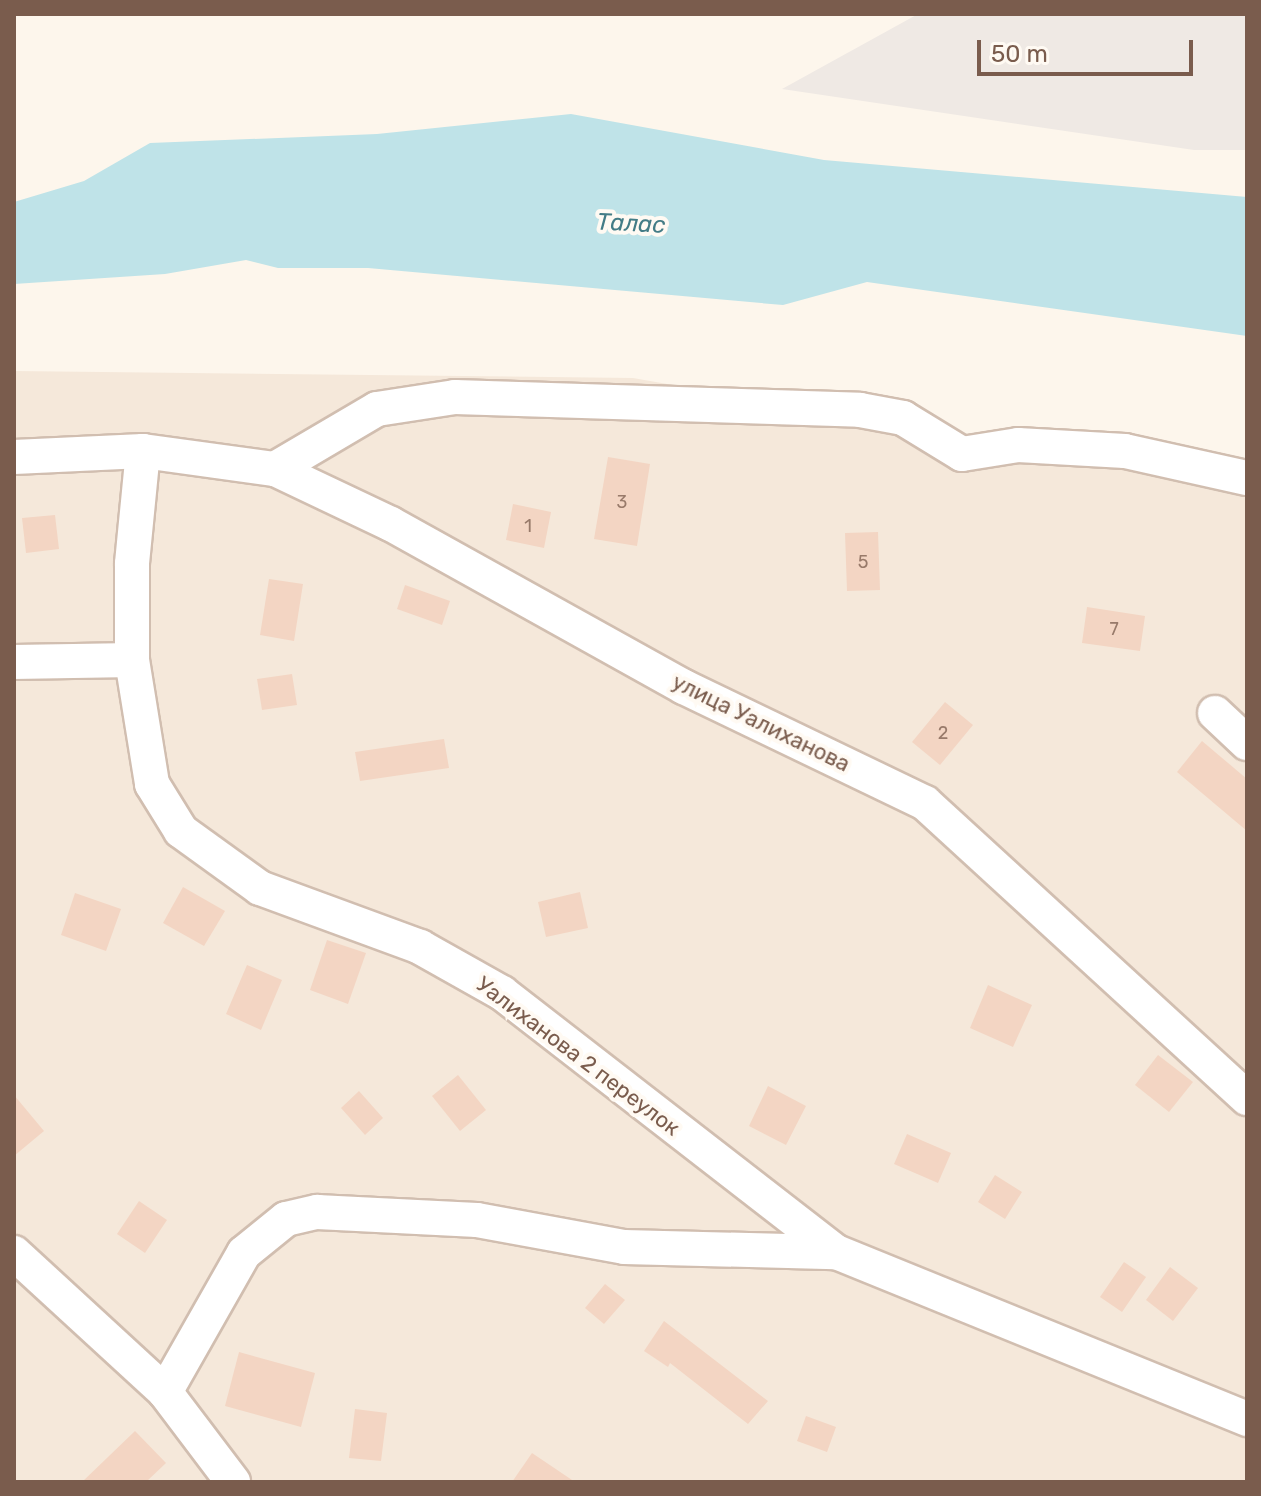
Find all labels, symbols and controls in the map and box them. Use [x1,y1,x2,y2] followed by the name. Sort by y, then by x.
[981,24,1197,74] scale bar
[991,40,1048,68] text: 50 m
[596,208,666,240] water label: Талас
[617,491,627,513] house number: 3
[524,515,532,537] house number: 1
[858,551,868,573] house number: 5
[1109,618,1119,640] house number: 7
[668,669,854,777] street label: улица Уалиханова
[938,722,948,744] house number: 2
[471,971,685,1141] street label: Уалиханова 2 переулок

